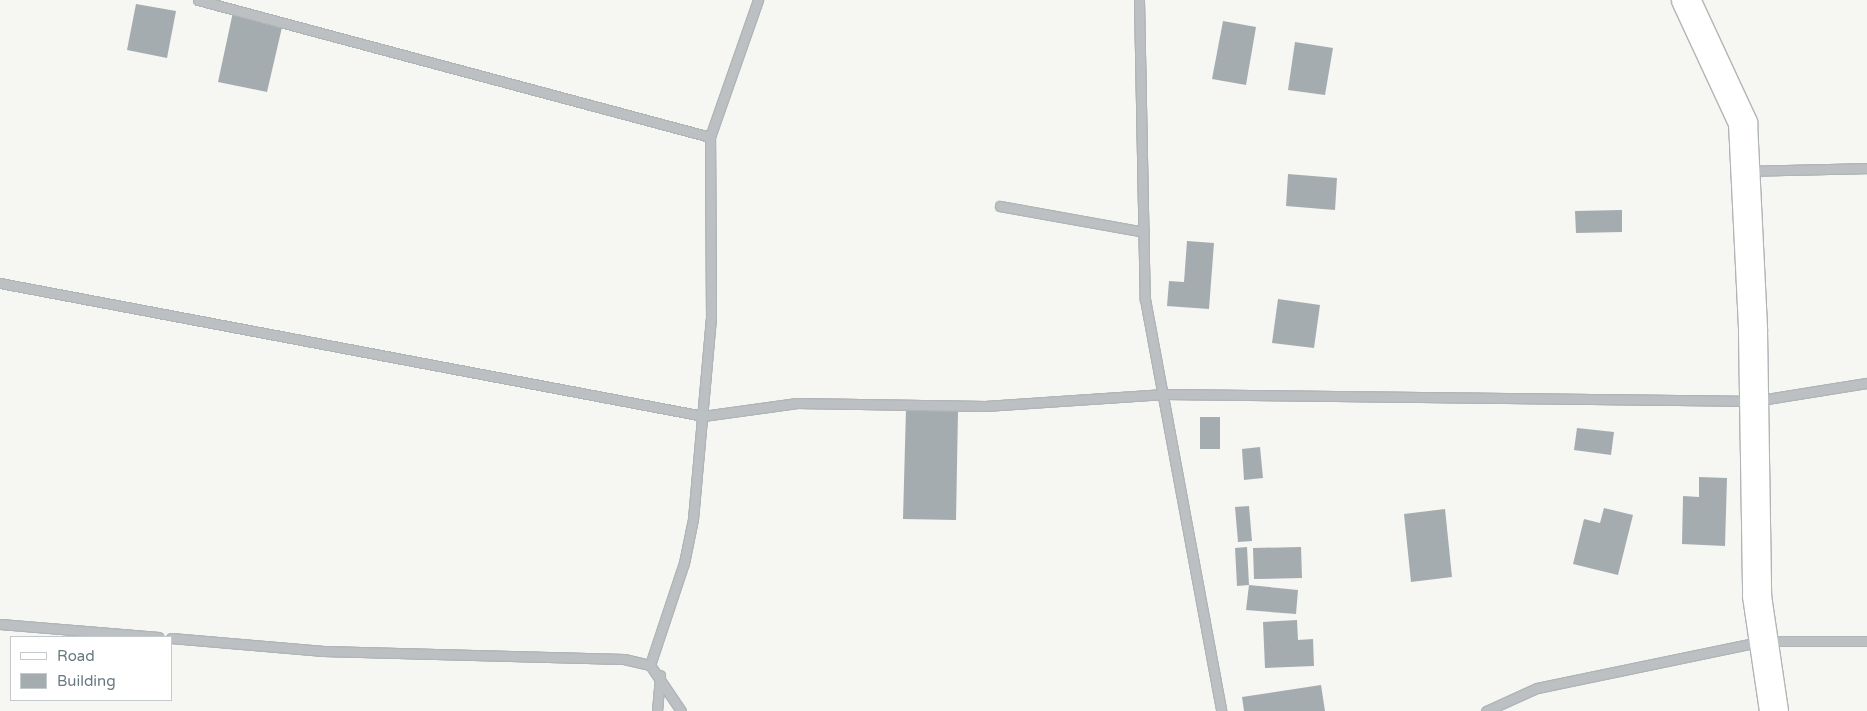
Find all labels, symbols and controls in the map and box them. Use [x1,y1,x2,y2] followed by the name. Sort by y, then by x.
[10,636,172,701] legend
[57,647,95,665] text: Road
[57,672,116,690] text: Building

